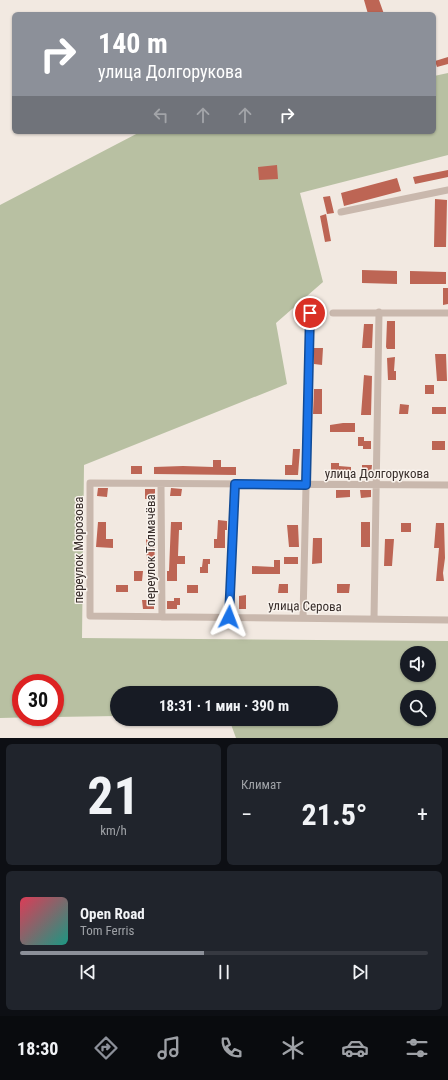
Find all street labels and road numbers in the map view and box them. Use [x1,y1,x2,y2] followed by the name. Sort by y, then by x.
[325,466,429,481] street label: улица Долгорукова
[143,494,158,606] street label: переулок Толмачёва
[71,496,86,604] street label: переулок Морозова
[268,598,342,614] street label: улица Серова

